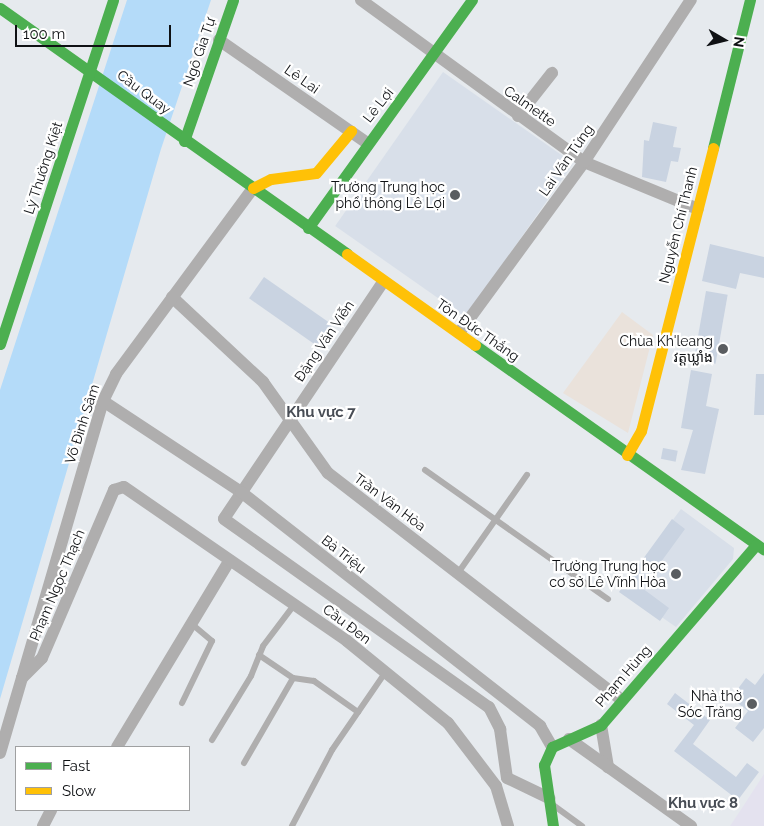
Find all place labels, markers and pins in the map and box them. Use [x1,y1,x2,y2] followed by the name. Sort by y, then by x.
[331,179,445,212] place label: Trường Trung học phổ thông Lê Lợi
[449,189,461,201] marker: Trường Trung học phổ thông Lê Lợi
[620,333,713,366] place label: Chùa Kh'leang វត្តឃ្លាំង
[717,343,729,355] marker: Chùa Kh'leang វត្តឃ្លាំង
[549,558,666,590] place label: Trường Trung học cơ sở Lê Vĩnh Hòa
[670,568,682,580] marker: Trường Trung học cơ sở Lê Vĩnh Hòa
[677,688,742,720] place label: Nhà thờ Sóc Trăng
[746,698,758,710] marker: Nhà thờ Sóc Trăng

